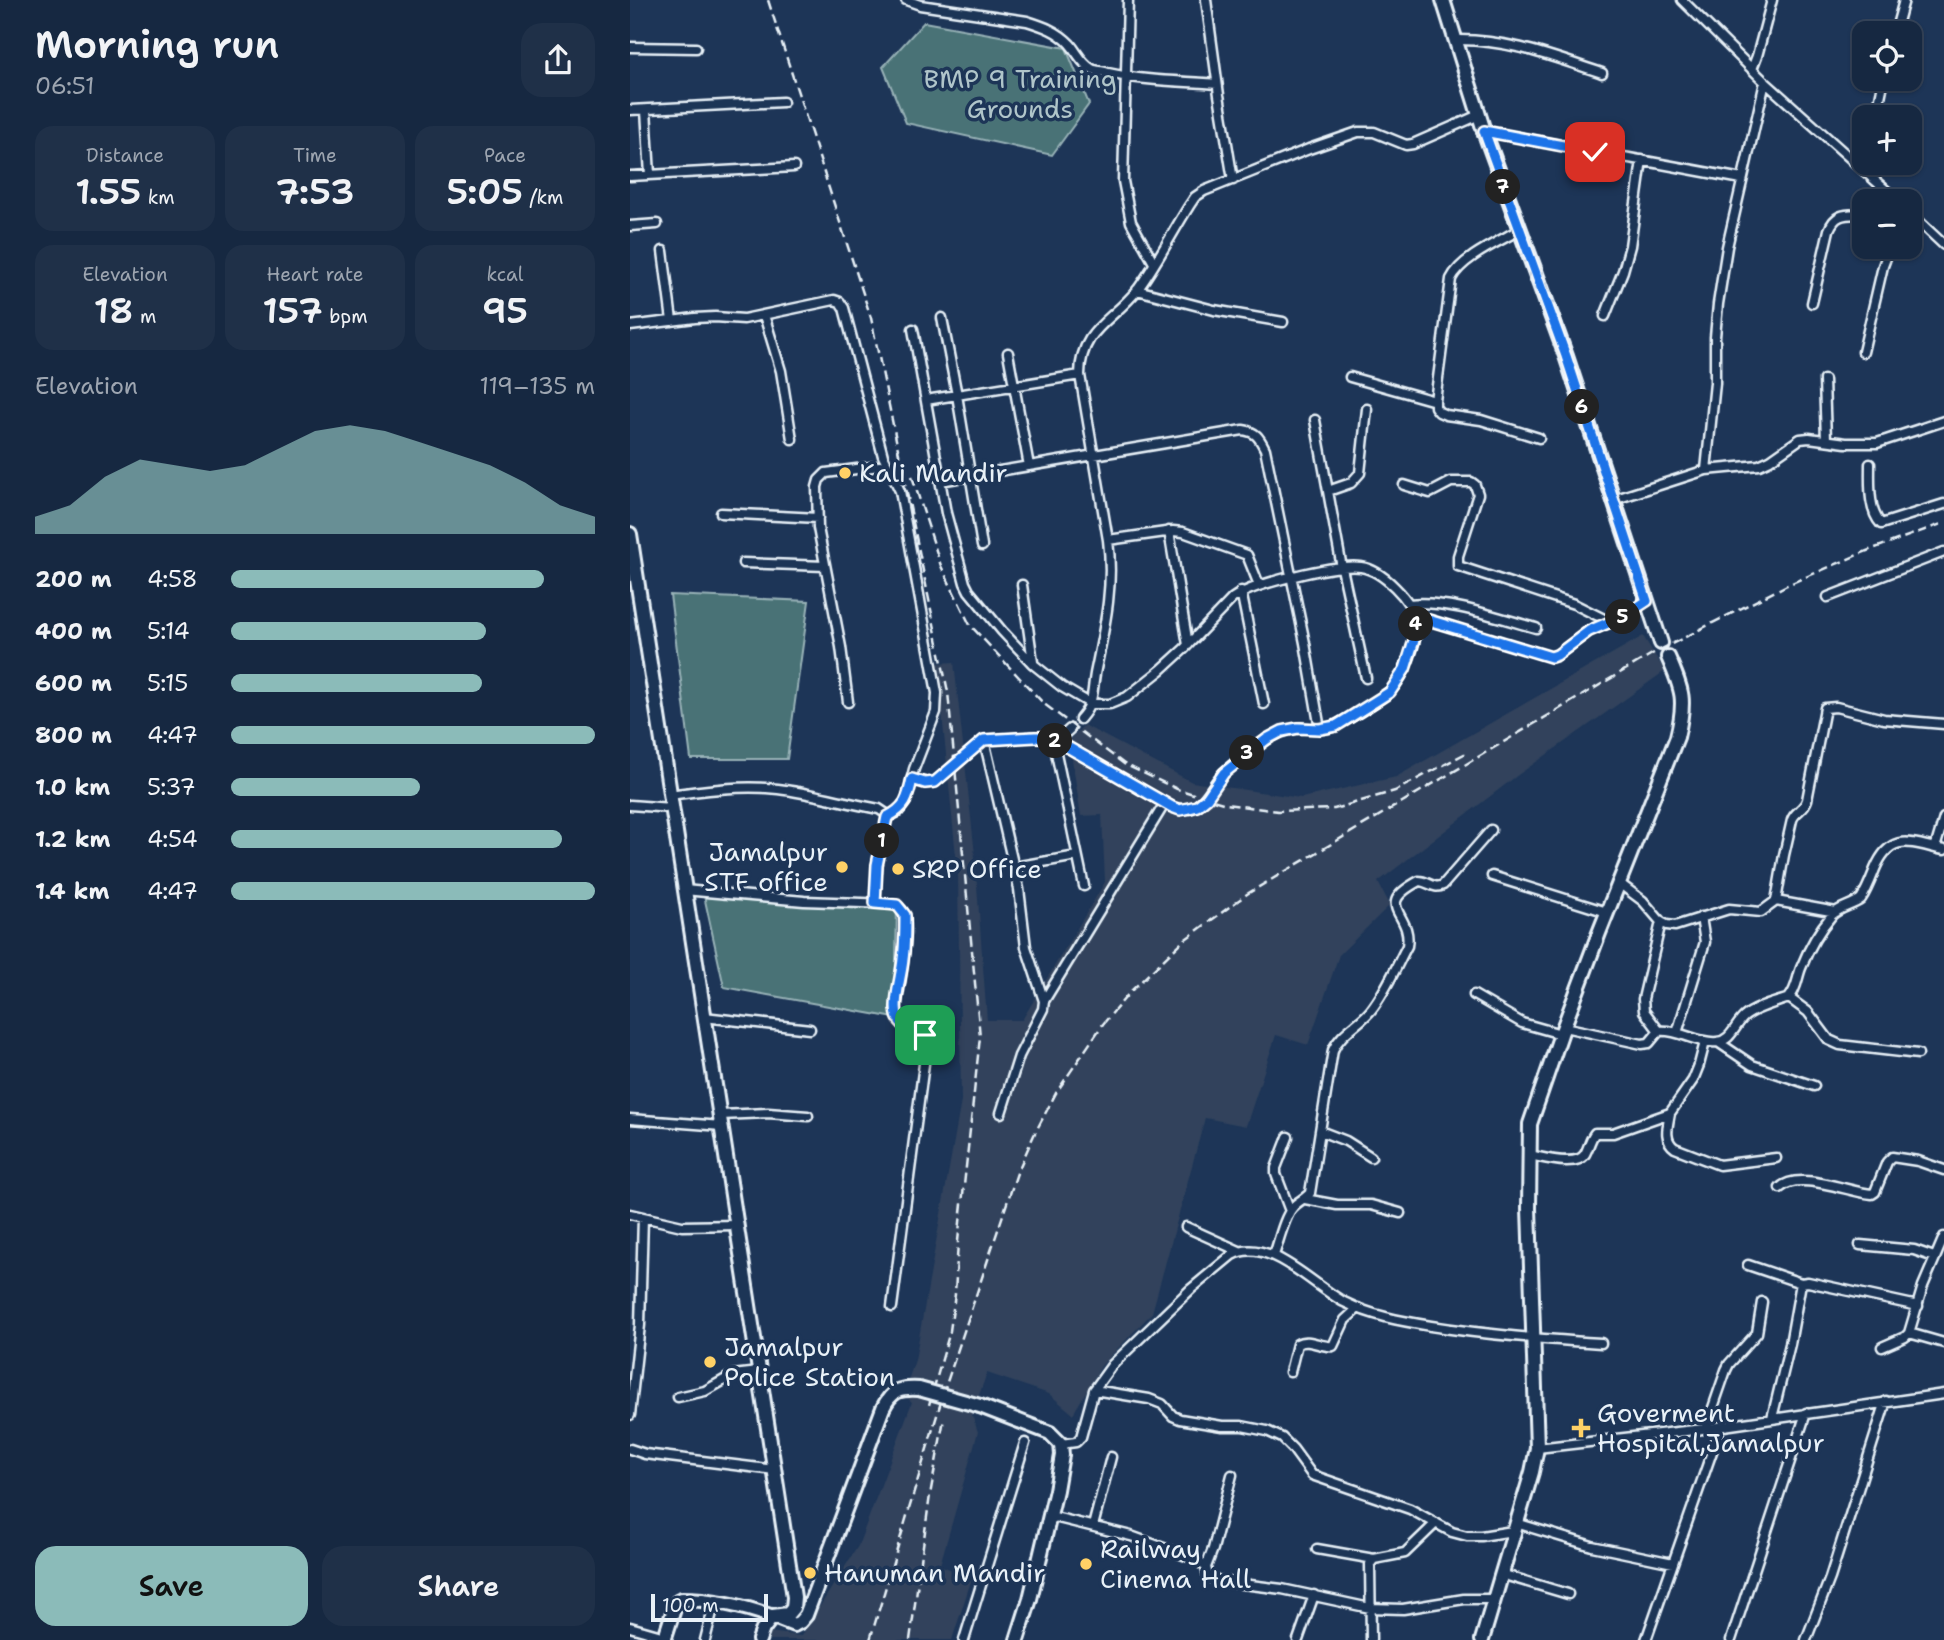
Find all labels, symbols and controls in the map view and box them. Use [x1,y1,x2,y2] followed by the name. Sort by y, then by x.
[35,19,279,70] text: Morning run
[1852,21,1922,259] map controls
[1852,21,1922,91] button: locate
[521,23,595,97] button: share
[923,61,1117,126] park label: BMP 9 Training Grounds
[35,71,94,101] text: 06:51
[1852,105,1922,175] button: +
[1565,122,1625,182] pin
[1576,133,1614,171] icon: check
[86,143,164,168] text: Distance
[293,143,337,168] text: Time
[484,143,526,168] text: Pace
[75,168,141,215] text: 1.55
[275,168,355,215] text: 7:53
[447,168,523,215] text: 5:05
[1486,170,1520,204] pin: 7
[1496,174,1509,199] text: 7
[141,185,175,210] text: km
[523,185,564,210] text: /km
[1852,189,1922,259] button: −
[82,262,168,287] text: Elevation
[267,262,363,287] text: Heart rate
[487,262,523,287] text: kcal
[94,287,133,334] text: 18
[262,287,323,334] text: 157
[482,287,528,334] text: 95
[133,304,156,329] text: m
[323,304,368,329] text: bpm
[35,371,138,401] text: Elevation
[480,371,595,401] text: 119–135 m
[1564,390,1600,424] pin: 6
[1575,394,1588,419] text: 6
[859,455,1008,490] place label: Kali Mandir
[837,465,853,481] marker: Kali Mandir
[35,564,112,594] text: 200 m
[147,564,198,594] text: 4:58
[1606,600,1640,634] pin: 5
[1617,604,1628,629] text: 5
[1398,606,1434,642] pin: 4
[1409,611,1422,636] text: 4
[35,616,112,646] text: 400 m
[147,616,190,646] text: 5:14
[35,668,112,698] text: 600 m
[147,668,188,698] text: 5:15
[35,720,112,750] text: 800 m
[147,720,198,750] text: 4:47
[1038,724,1072,758] pin: 2
[1048,728,1061,753] text: 2
[1230,736,1264,770] pin: 3
[1240,740,1253,765] text: 3
[35,772,110,802] text: 1.0 km
[147,772,196,802] text: 5:37
[35,824,111,854] text: 1.2 km
[147,824,198,854] text: 4:54
[864,824,900,858] pin: 1
[877,828,886,853] text: 1
[704,834,828,899] place label: Jamalpur STF office
[912,851,1042,886] place label: SRP Office
[834,859,850,875] marker: Jamalpur STF office
[890,861,906,877] marker: SRP Office
[35,876,109,906] text: 1.4 km
[147,876,198,906] text: 4:47
[895,1005,955,1065] pin
[906,1016,944,1054] icon: arrive
[724,1329,895,1394] place label: Jamalpur Police Station
[702,1354,718,1370] marker: Jamalpur Police Station
[1597,1395,1825,1460] place label: Goverment Hospital,Jamalpur
[1571,1418,1591,1438] marker: Goverment Hospital,Jamalpur
[1100,1531,1251,1596] place label: Railway Cinema Hall
[35,1546,308,1626] button: Save
[322,1546,595,1626] button: Share
[824,1555,1045,1590] place label: Hanuman Mandir
[1078,1556,1094,1572] marker: Railway Cinema Hall
[802,1565,818,1581] marker: Hanuman Mandir
[651,1591,768,1623] scale bar
[662,1593,719,1618] text: 100 m

